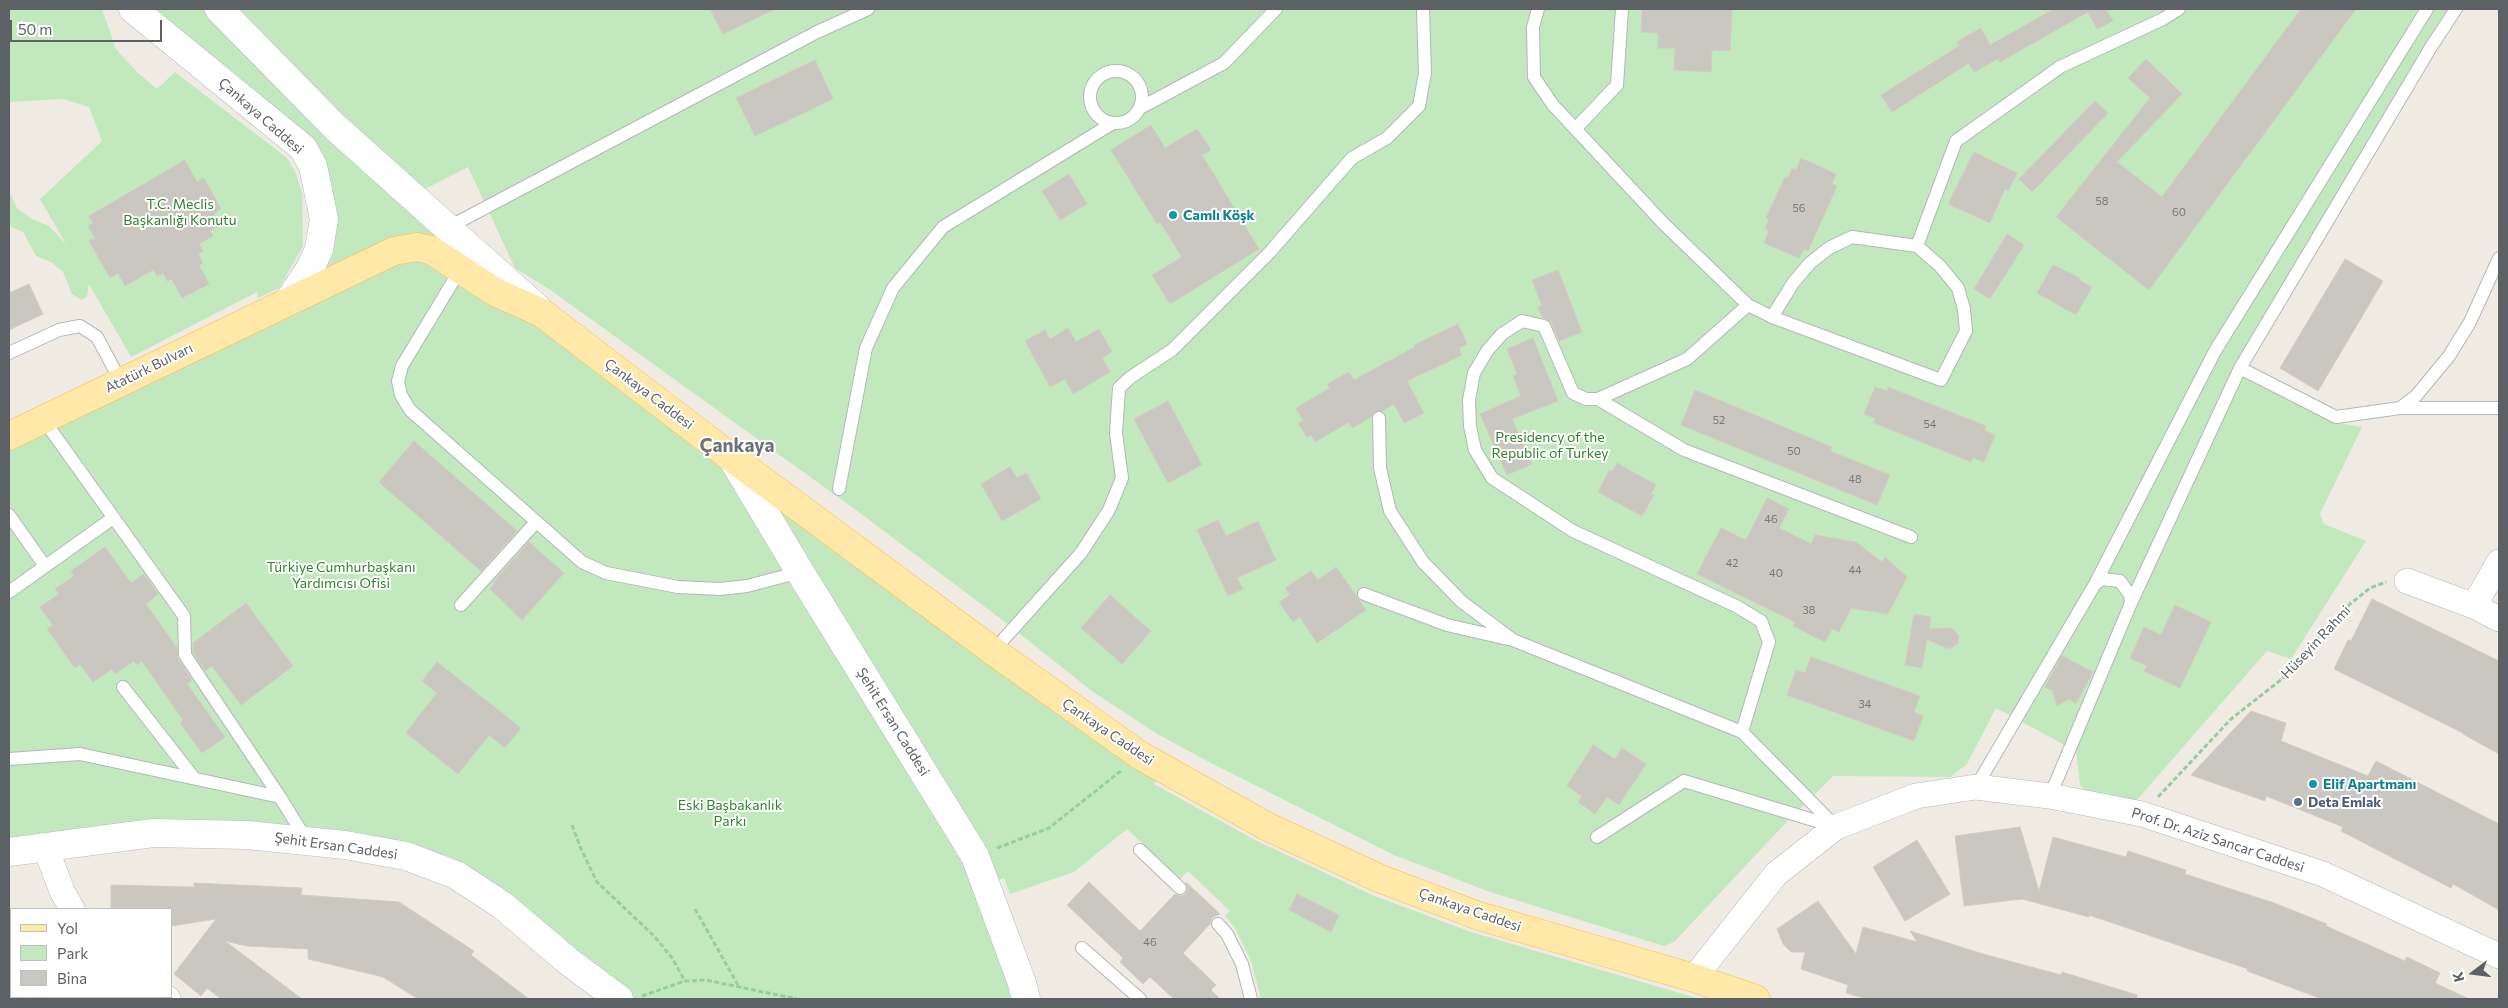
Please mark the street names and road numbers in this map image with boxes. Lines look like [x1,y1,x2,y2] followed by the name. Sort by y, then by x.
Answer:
[215,74,307,158] street label: Çankaya Caddesi
[102,340,196,396] street label: Atatürk Bulvarı
[601,355,697,433] street label: Çankaya Caddesi
[2278,602,2354,682] street label: Hüseyin Rahmi
[853,665,933,779] street label: Şehit Ersan Caddesi
[1059,695,1157,769] street label: Çankaya Caddesi
[2129,804,2307,876] street label: Prof. Dr. Aziz Sancar Caddesi
[273,829,399,863] street label: Şehit Ersan Caddesi
[1417,885,1523,935] street label: Çankaya Caddesi

